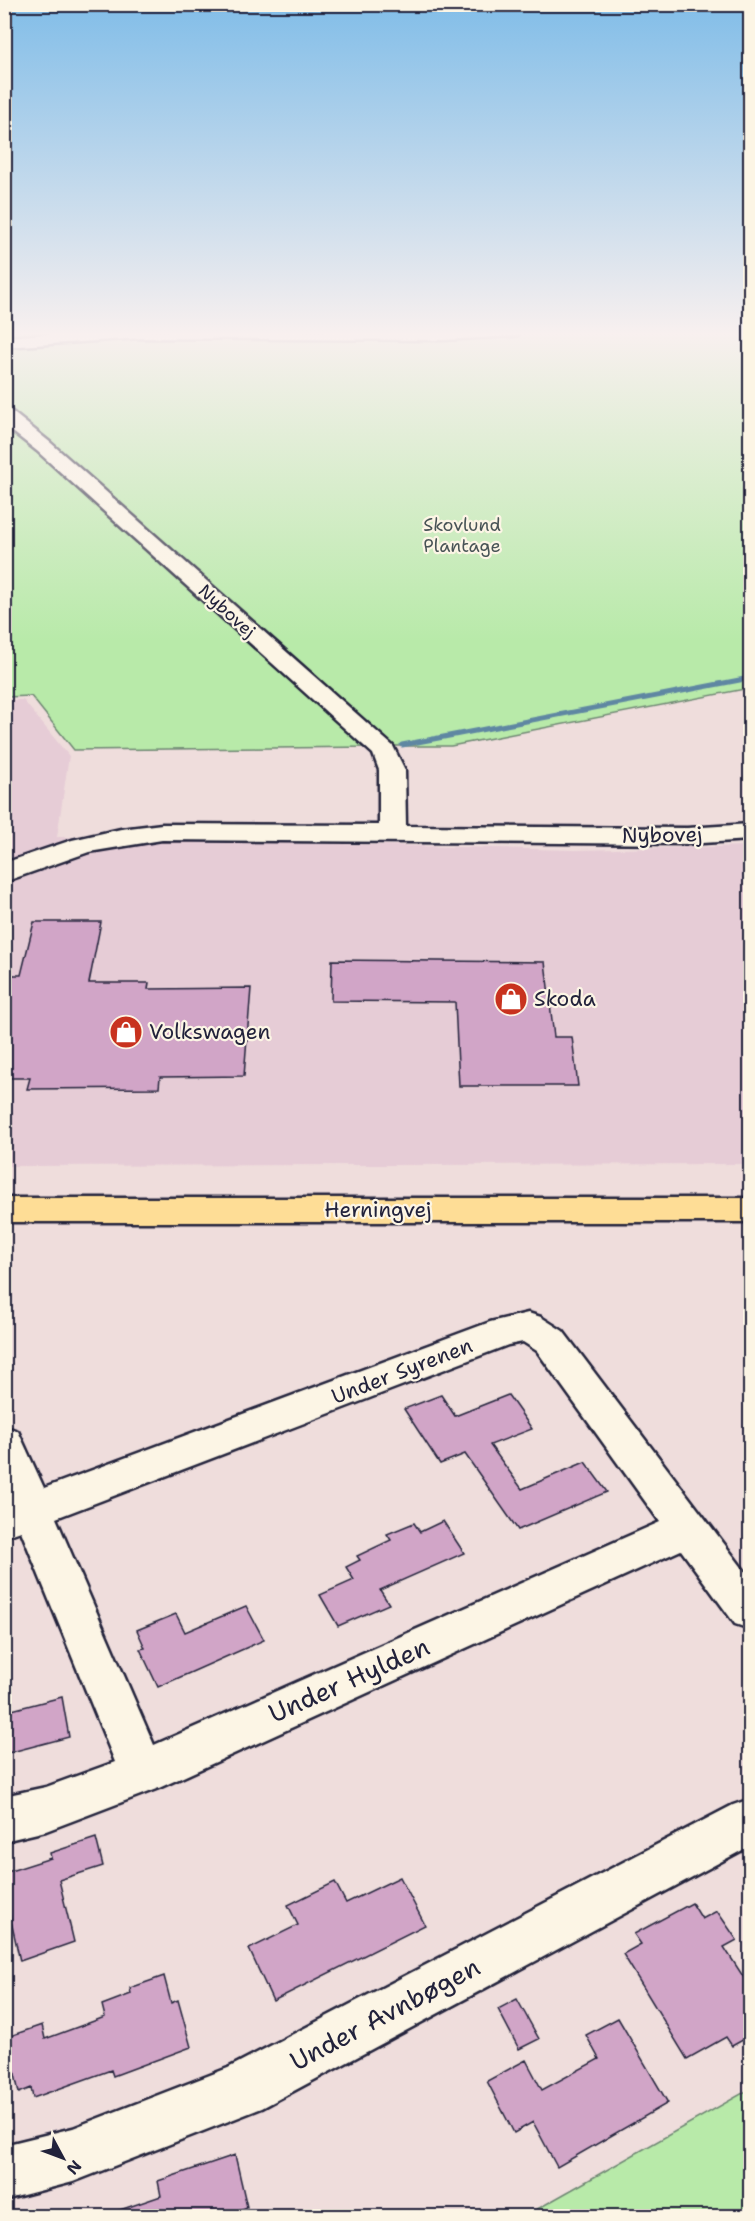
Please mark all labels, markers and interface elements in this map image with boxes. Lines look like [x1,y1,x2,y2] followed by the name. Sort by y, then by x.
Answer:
[423,513,501,558] park label: Skovlund Plantage
[193,579,261,643] street label: Nybovej
[621,820,703,850] street label: Nybovej
[493,981,529,1017] shop icon: Skoda
[534,985,596,1013] place label: Skoda
[108,1014,144,1050] shop icon: Volkswagen
[149,1018,271,1046] place label: Volkswagen
[324,1196,432,1224] street label: Herningvej
[327,1331,477,1411] street label: Under Syrenen
[263,1628,435,1731] street label: Under Hylden
[284,1949,486,2078] street label: Under Avnbøgen
[33,2128,93,2188] north arrow
[62,2156,86,2179] text: N

